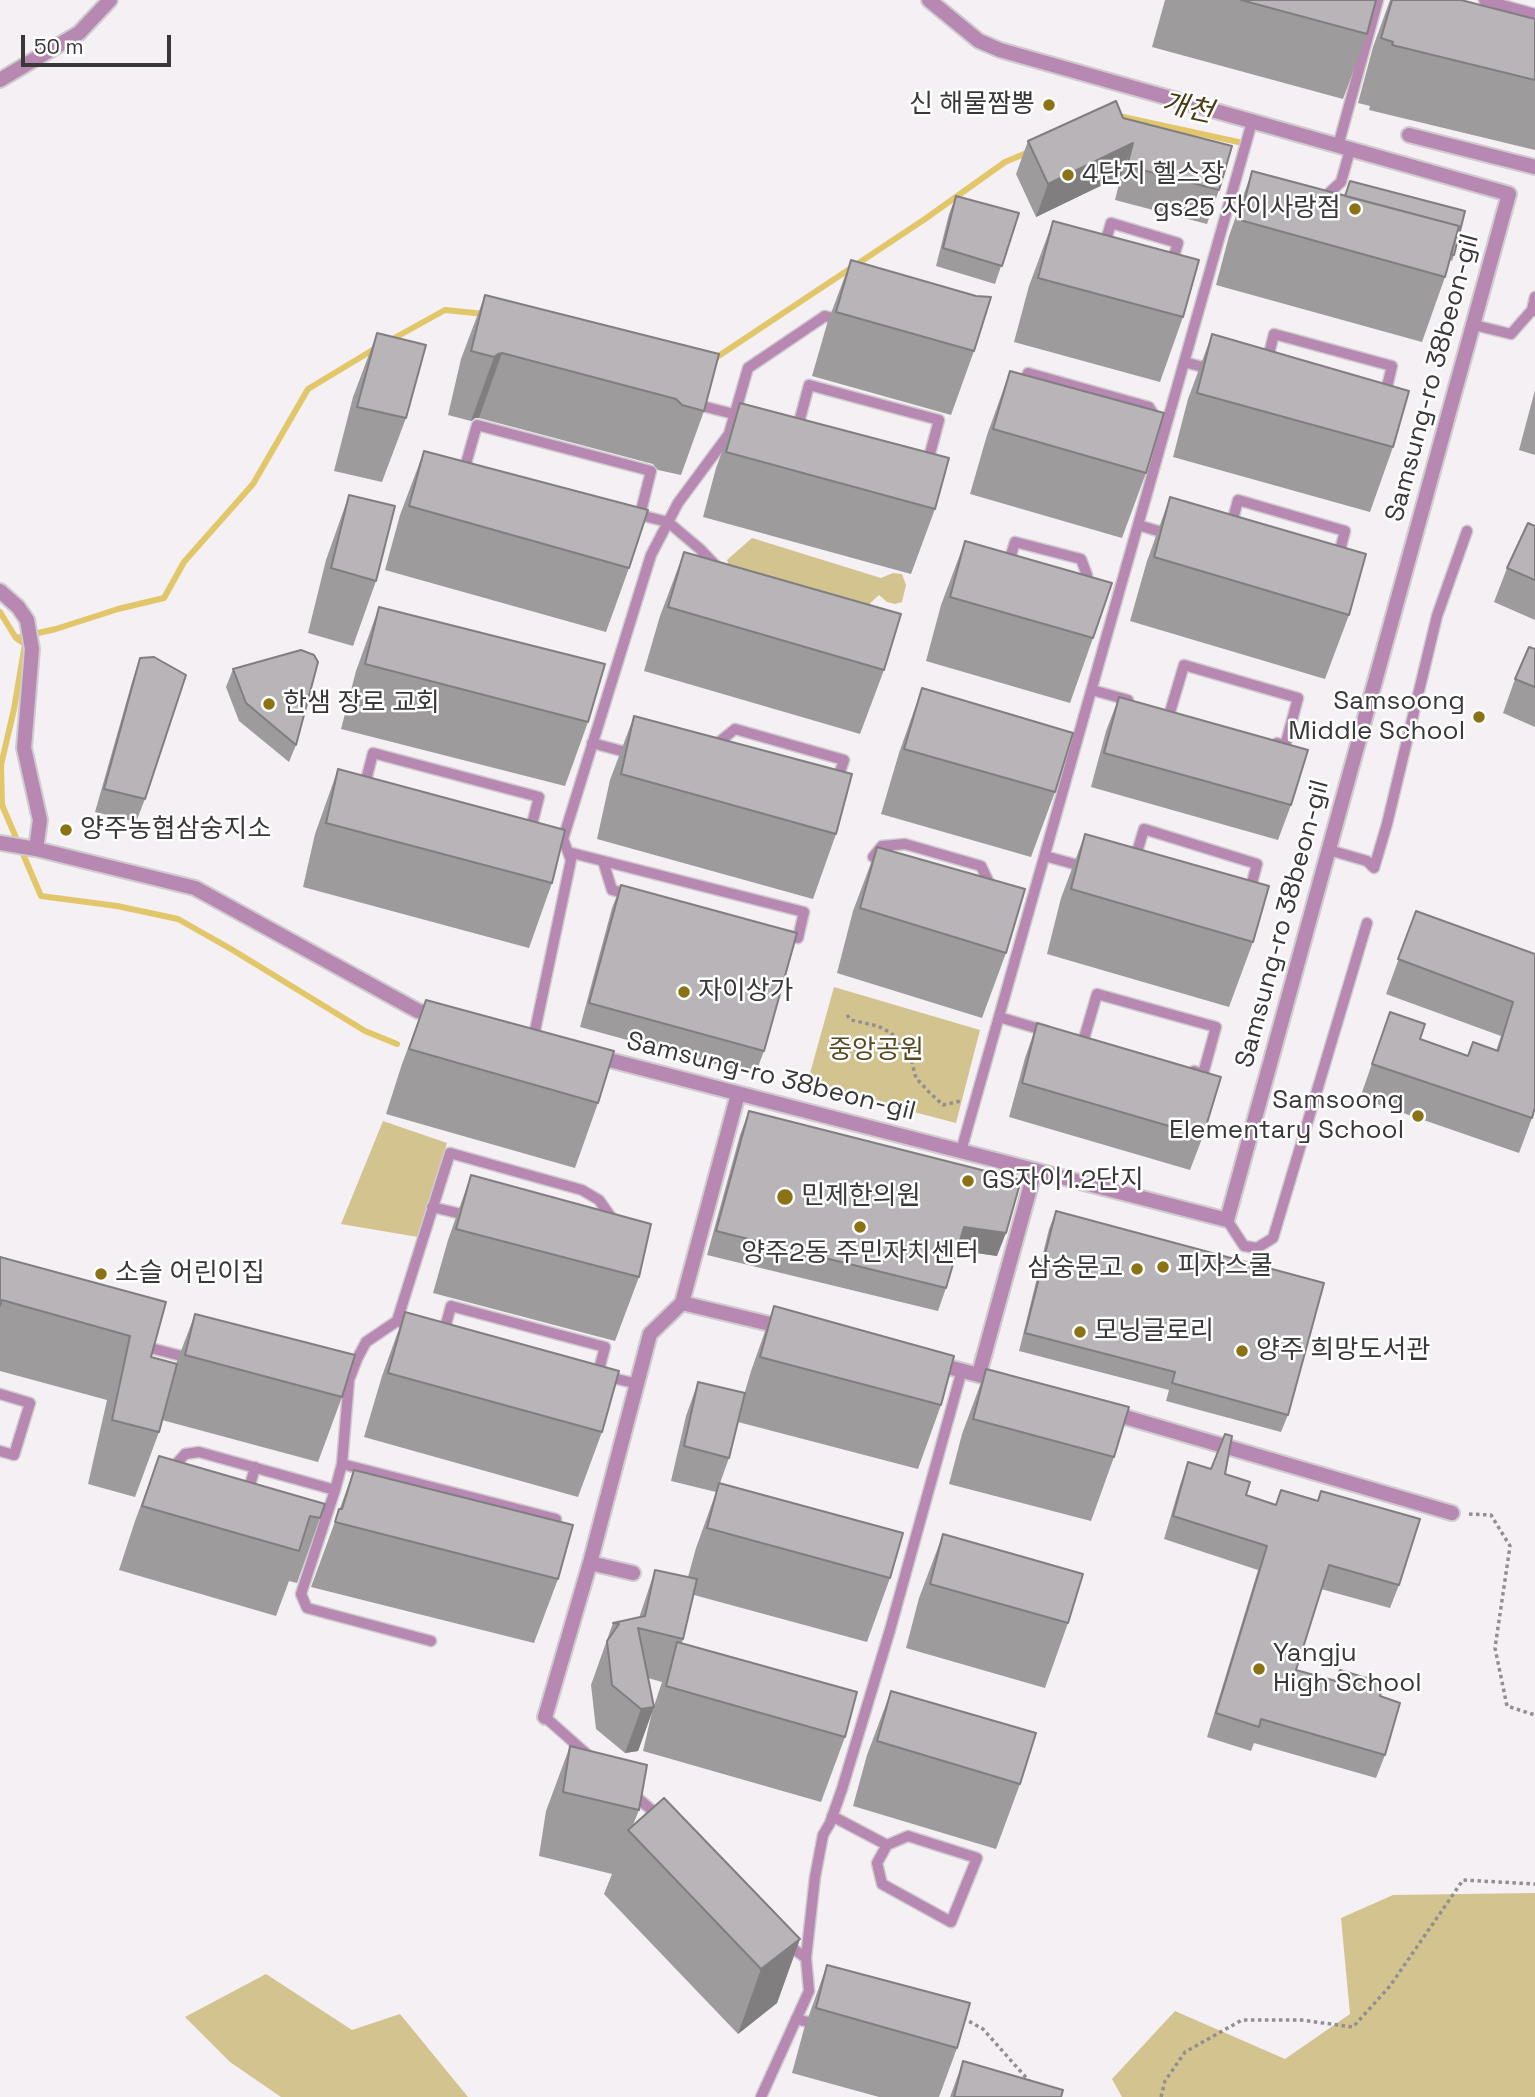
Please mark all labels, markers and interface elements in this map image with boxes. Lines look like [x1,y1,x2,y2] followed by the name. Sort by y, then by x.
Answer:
[24,21,175,65] scale bar
[34,33,84,60] text: 50 m
[1158,87,1216,131] water label: 개천
[909,89,1035,121] place label: 신 해물짬뽕
[1041,97,1057,113] marker: 신 해물짬뽕
[1082,159,1225,191] place label: 4단지 헬스장
[1060,167,1076,183] marker: 4단지 헬스장
[1153,193,1341,225] place label: gs25 자이사랑점
[1347,201,1363,217] marker: gs25 자이사랑점
[1380,231,1486,525] street label: Samsung-ro 38beon-gil
[1288,686,1465,748] place label: Samsoong Middle School
[283,688,440,720] place label: 한샘 장로 교회
[261,696,277,712] marker: 한샘 장로 교회
[1471,709,1487,725] marker: Samsoong Middle School
[1230,777,1336,1071] street label: Samsung-ro 38beon-gil
[80,814,271,846] place label: 양주농협삼숭지소
[58,822,74,838] marker: 양주농협삼숭지소
[698,976,794,1008] place label: 자이상가
[676,984,692,1000] marker: 자이상가
[623,1026,919,1128] street label: Samsung-ro 38beon-gil
[828,1035,924,1067] park label: 중앙공원
[1169,1085,1404,1146] place label: Samsoong Elementary School
[1410,1108,1426,1124] marker: Samsoong Elementary School
[982,1165,1144,1197] place label: GS자이1.2단지
[960,1173,976,1189] marker: GS자이1.2단지
[801,1181,921,1213] place label: 민제한의원
[775,1187,795,1207] marker: 민제한의원
[852,1219,868,1235] marker: 양주2동 주민자치센터
[741,1238,979,1270] place label: 양주2동 주민자치센터
[1177,1251,1273,1283] place label: 피자스쿨
[1027,1253,1123,1285] place label: 삼숭문고
[115,1258,265,1290] place label: 소슬 어린이집
[1155,1259,1171,1275] marker: 피자스쿨
[1129,1261,1145,1277] marker: 삼숭문고
[93,1266,109,1282] marker: 소슬 어린이집
[1094,1316,1214,1348] place label: 모닝글로리
[1072,1324,1088,1340] marker: 모닝글로리
[1256,1335,1430,1367] place label: 양주 희망도서관
[1234,1343,1250,1359] marker: 양주 희망도서관
[1273,1638,1422,1700] place label: Yangju High School
[1251,1661,1267,1677] marker: Yangju High School

